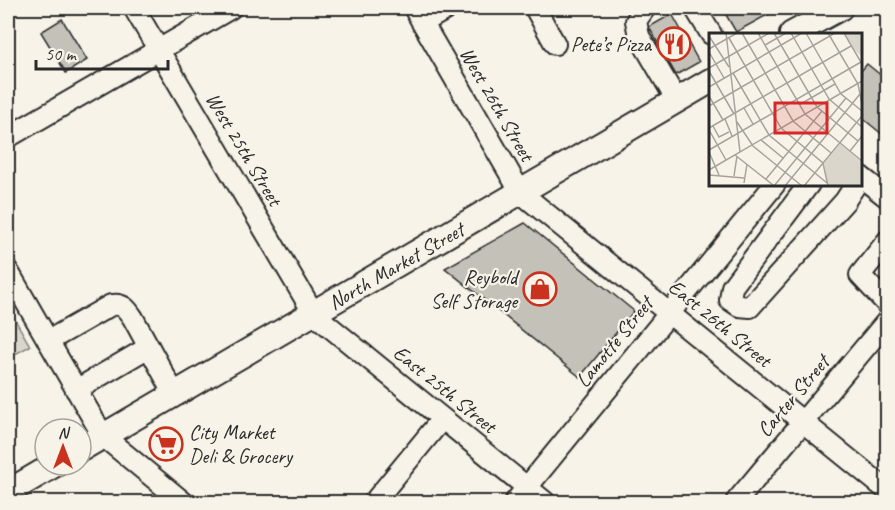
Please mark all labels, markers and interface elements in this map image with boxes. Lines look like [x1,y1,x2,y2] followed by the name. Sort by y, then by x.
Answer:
[656,26,692,62] restaurant icon: Pete’s Pizza
[571,31,653,57] place label: Pete’s Pizza
[36,33,168,71] scale bar
[709,33,862,186] inset map
[454,42,541,167] street label: West 26th Street
[45,43,78,65] text: 50 m
[200,88,289,212] street label: West 25th Street
[323,215,471,315] street label: North Market Street
[430,264,521,314] place label: Reybold Self Storage
[522,271,558,307] shop icon: Reybold Self Storage
[663,273,778,374] street label: East 26th Street
[570,289,660,392] street label: Lamotte Street
[388,339,503,440] street label: East 25th Street
[751,347,837,442] street label: Carter Street
[33,417,93,477] north arrow
[189,419,294,469] place label: City Market Deli & Grocery
[58,423,71,443] text: N
[148,426,184,462] supermarket icon: City Market Deli & Grocery

